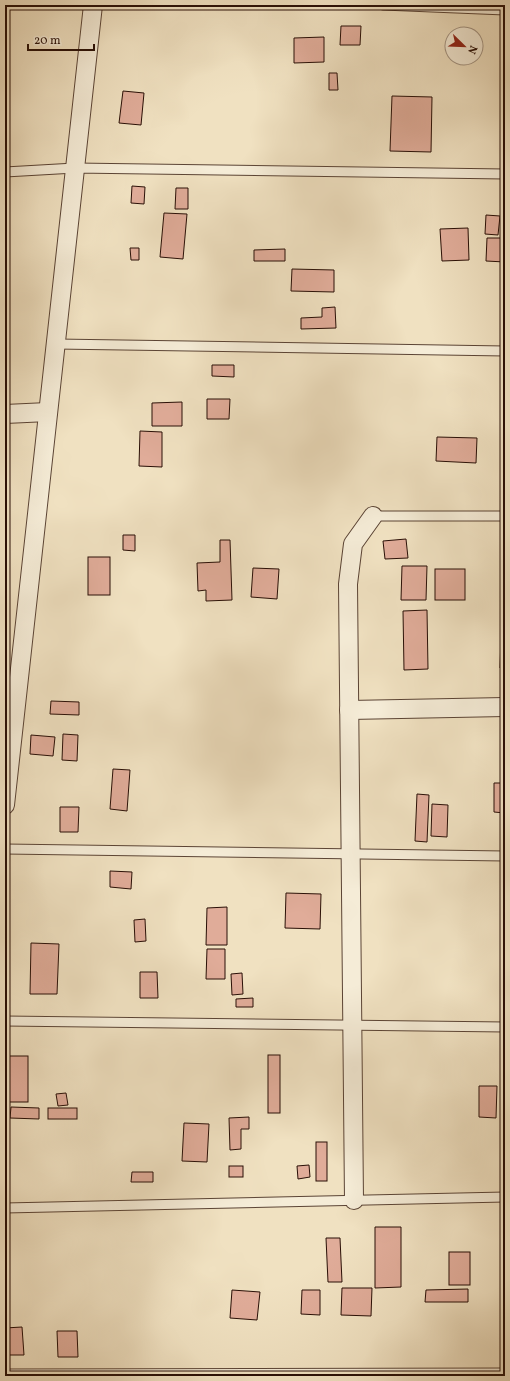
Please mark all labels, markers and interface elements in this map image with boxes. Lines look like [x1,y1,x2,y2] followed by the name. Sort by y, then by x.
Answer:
[28,26,94,52] scale bar
[444,26,484,66] north arrow
[34,33,61,49] text: 20 m
[463,43,480,56] text: N

